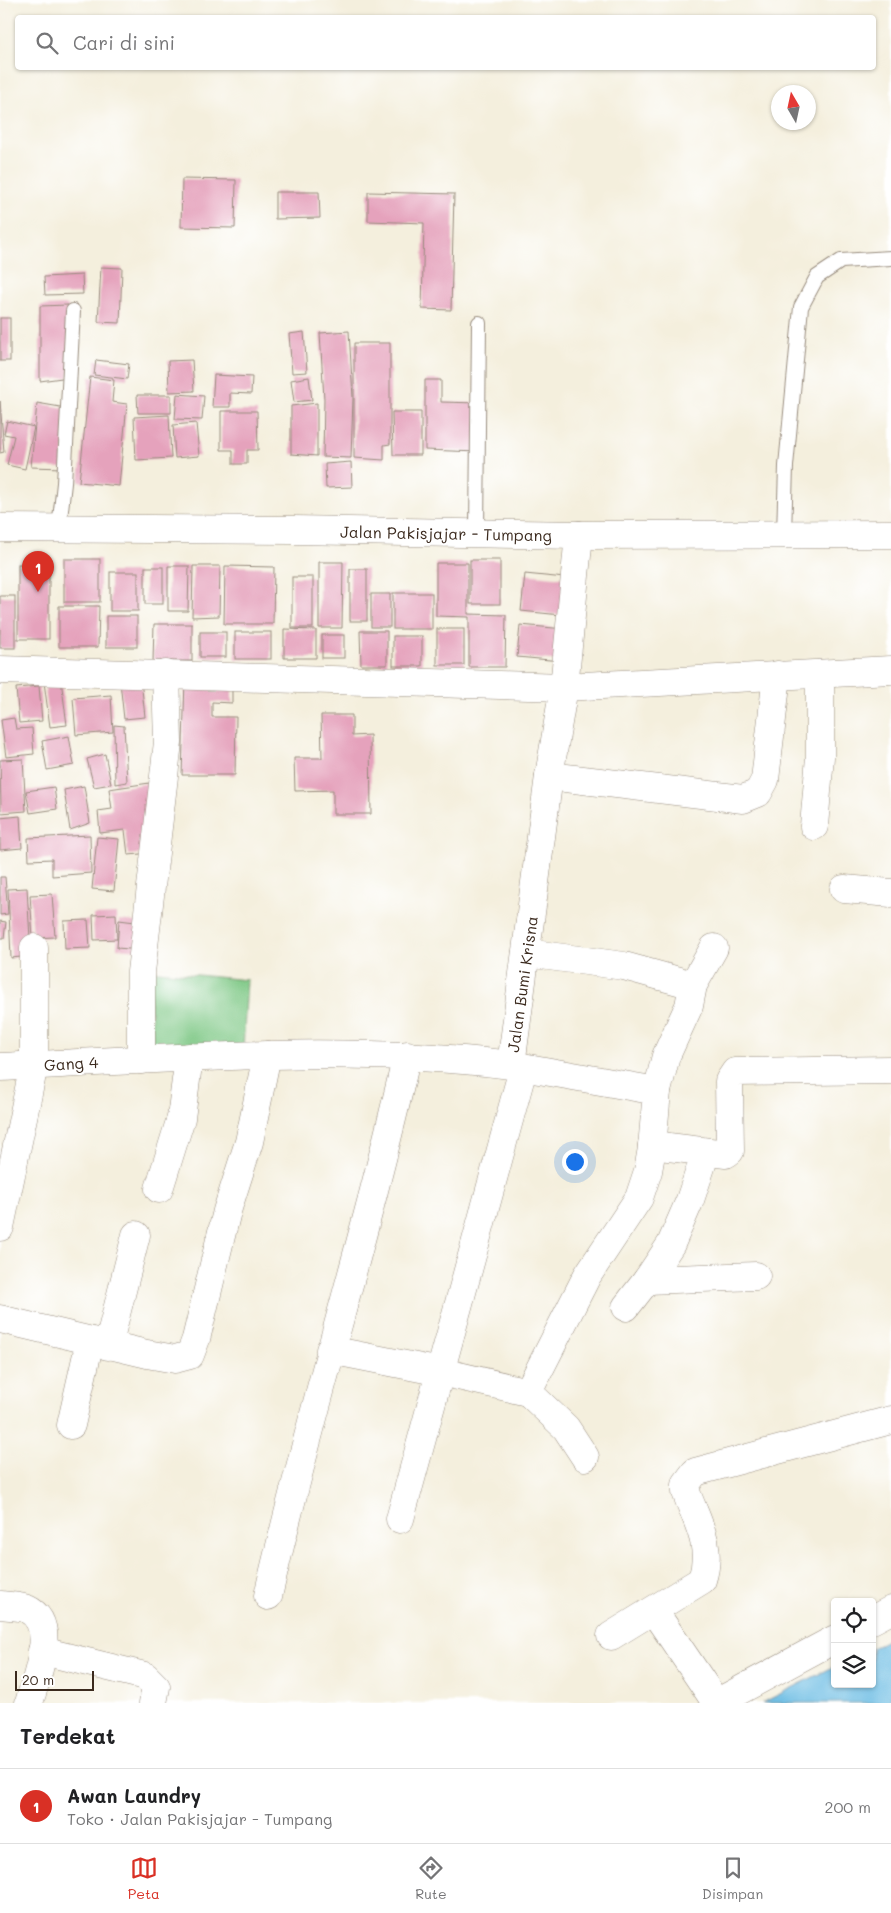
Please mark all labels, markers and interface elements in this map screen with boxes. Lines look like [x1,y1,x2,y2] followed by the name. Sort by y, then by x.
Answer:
[15,15,876,70] search box
[33,29,61,57] icon: search
[73,30,175,55] text: Cari di sini
[771,85,816,130] north arrow
[340,521,552,545] street label: Jalan Pakisjajar - Tumpang
[22,551,54,592] pin: 1
[502,914,542,1054] street label: Jalan Bumi Krisna
[43,1051,99,1075] street label: Gang 4
[562,1149,588,1175] your location
[831,1598,876,1688] map controls
[831,1598,876,1643] button: locate
[831,1643,876,1688] button: layers
[15,1668,94,1691] scale bar
[22,1670,54,1689] text: 20 m
[20,1722,115,1749] text: Terdekat
[67,1783,201,1808] text: Awan Laundry
[32,1796,40,1817] text: 1
[824,1796,871,1817] text: 200 m
[67,1808,332,1829] text: Toko · Jalan Pakisjajar - Tumpang
[128,1854,160,1903] tab: Peta
[415,1854,447,1903] tab: Rute
[702,1854,763,1903] tab: Disimpan

